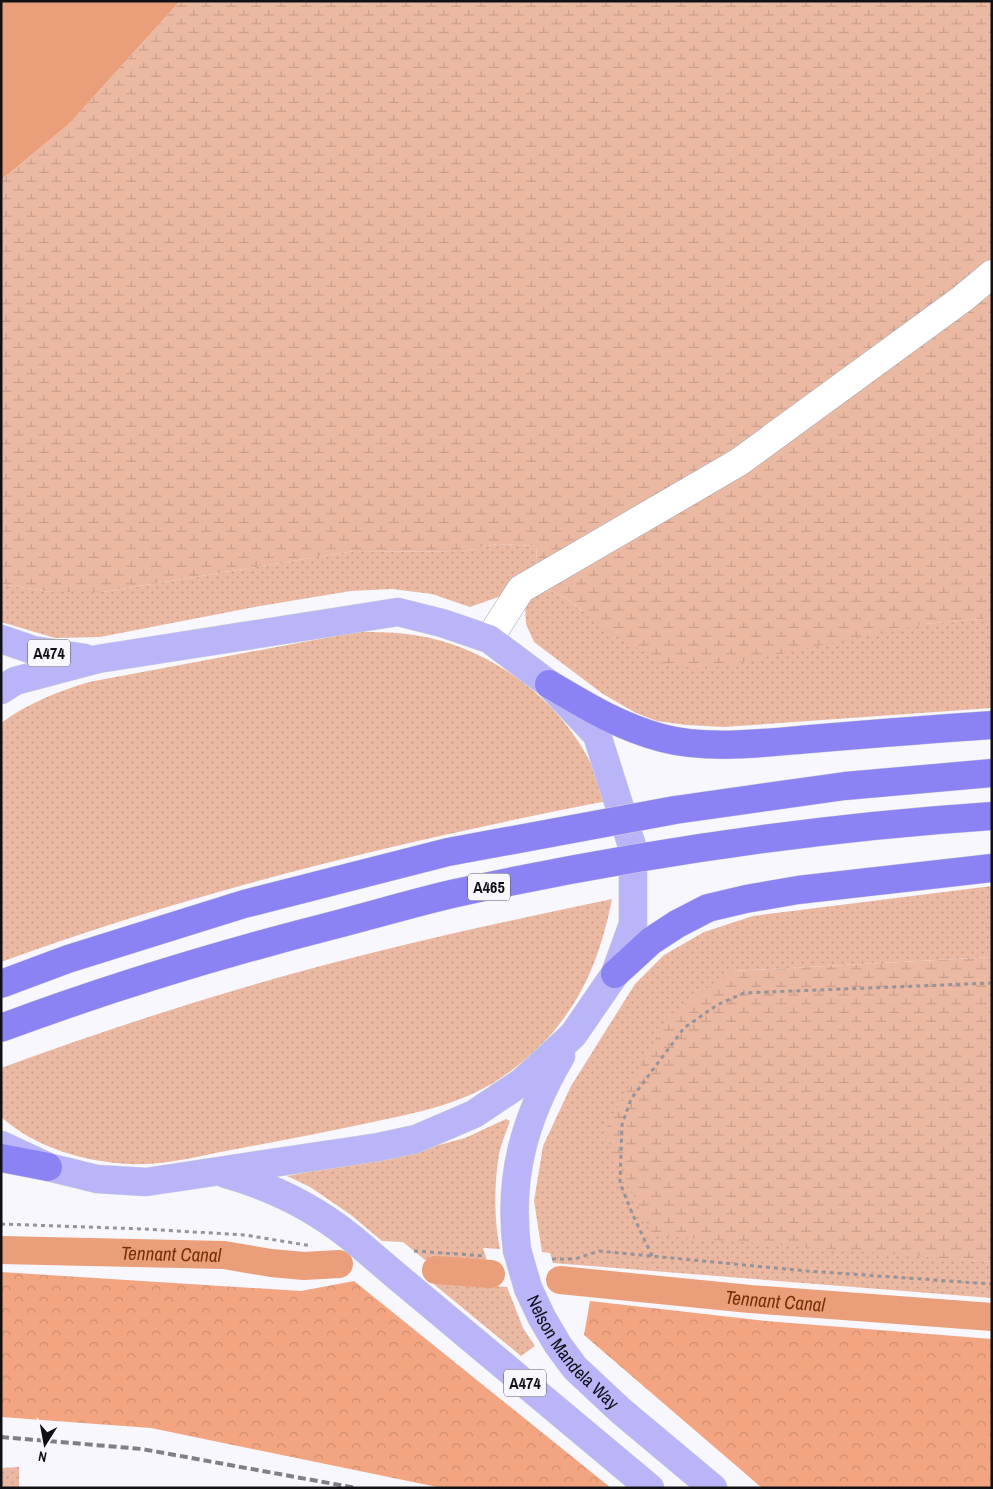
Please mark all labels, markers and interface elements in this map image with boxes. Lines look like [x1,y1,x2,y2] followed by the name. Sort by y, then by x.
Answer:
[28,640,70,666] road number: A474
[468,874,510,900] road number: A465
[121,1240,222,1268] water label: Tennant Canal
[724,1284,826,1318] water label: Tennant Canal
[521,1291,625,1415] street label: Nelson Mandela Way
[504,1370,546,1396] road number: A474
[20,1419,70,1469] north arrow
[37,1447,48,1466] text: N

